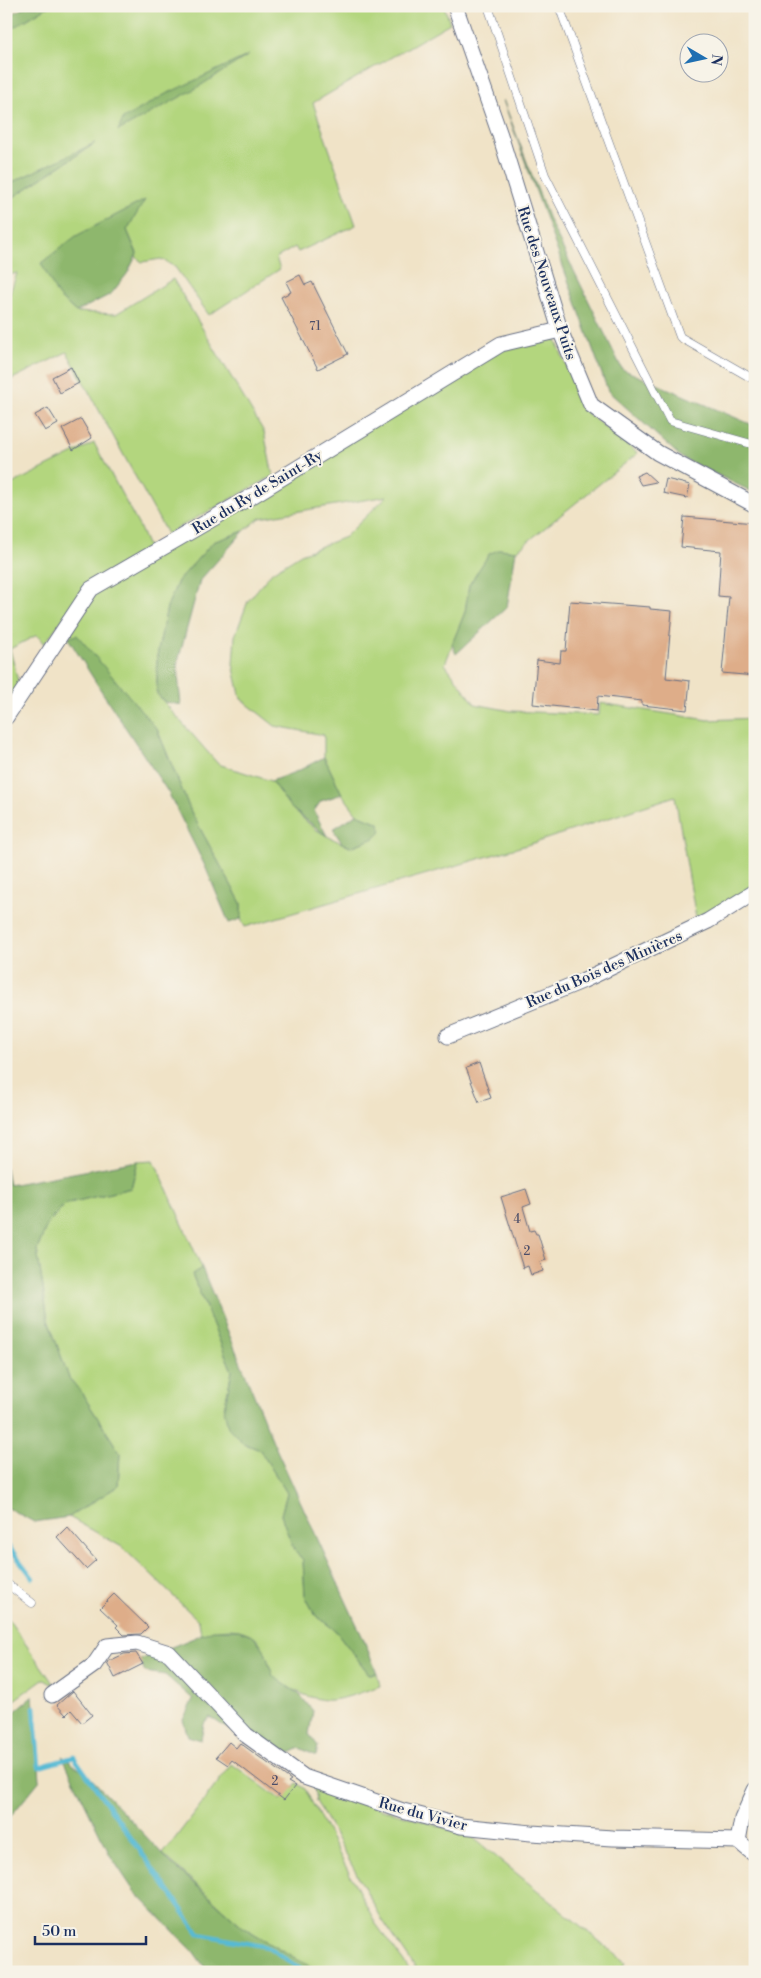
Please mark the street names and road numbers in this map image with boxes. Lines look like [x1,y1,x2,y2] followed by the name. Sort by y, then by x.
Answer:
[513,204,580,362] street label: Rue des Nouveaux Puits
[189,446,326,539] street label: Rue du Ry de Saint-Ry
[523,926,685,1013] street label: Rue du Bois des Minières
[376,1794,470,1836] street label: Rue du Vivier

